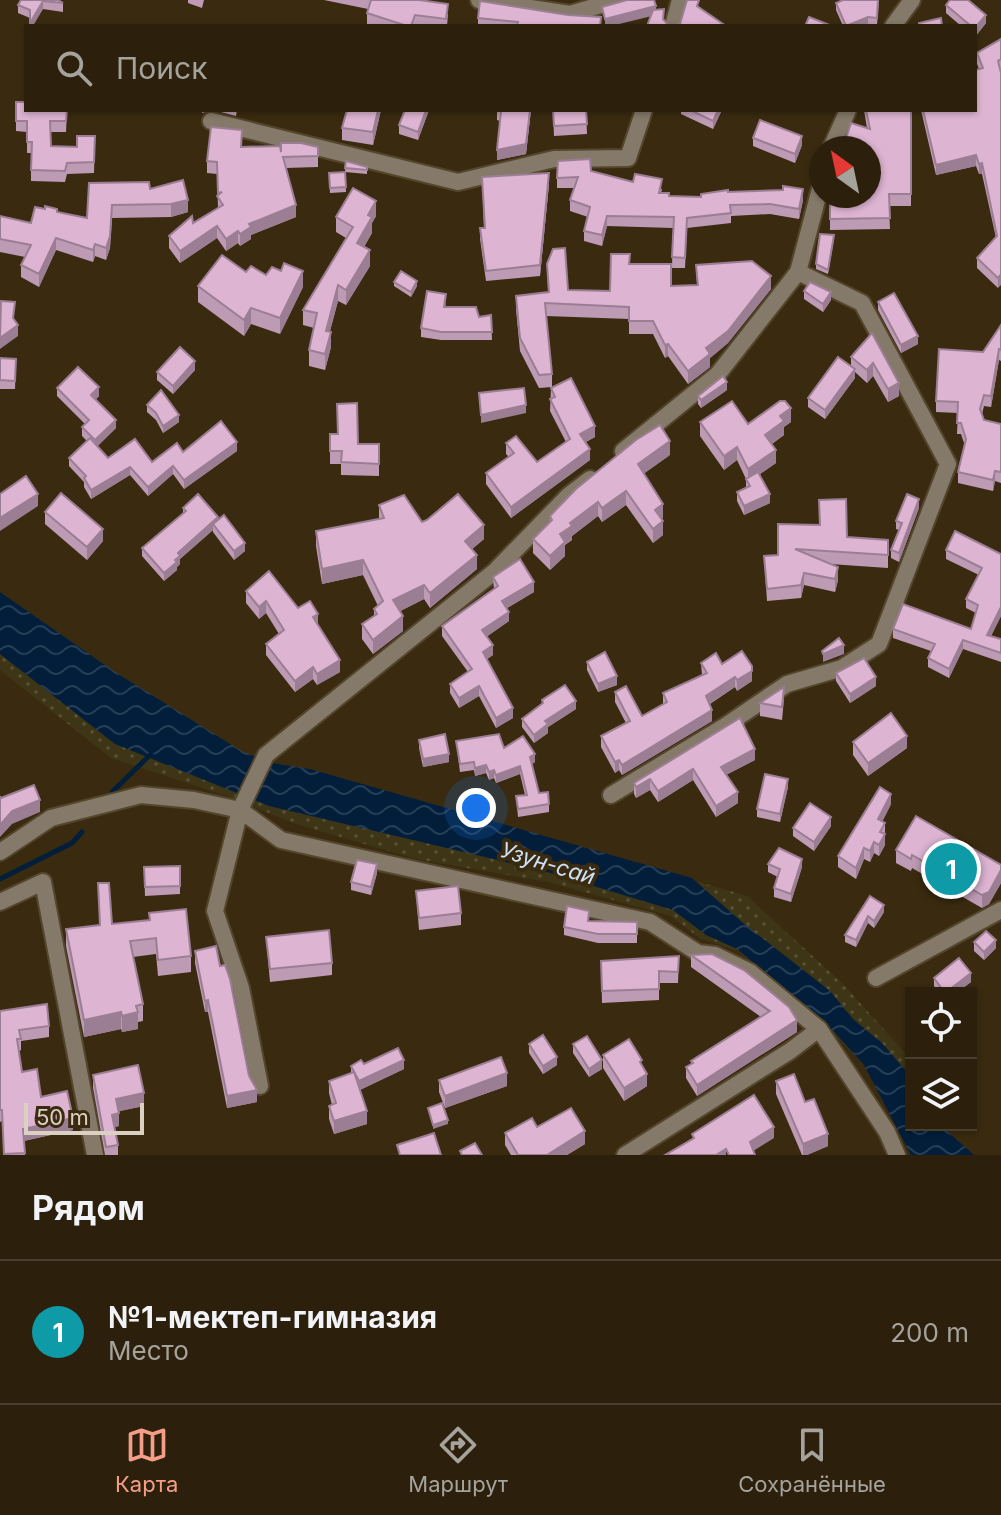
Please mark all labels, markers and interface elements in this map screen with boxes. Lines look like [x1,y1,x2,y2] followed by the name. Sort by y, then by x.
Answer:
[24,24,977,112] search box
[52,46,96,90] icon: search
[116,50,207,86] text: Поиск
[809,136,881,208] north arrow
[456,788,496,828] your location
[498,836,598,890] water label: Узун-сай
[925,839,977,899] pin: 1
[905,987,977,1131] map controls
[905,987,977,1059] button: locate
[905,1059,977,1131] button: layers
[24,1099,144,1135] scale bar
[36,1104,89,1130] text: 50 m
[32,1187,145,1228] text: Рядом
[108,1299,437,1335] text: №1-мектеп-гимназия
[52,1317,64,1348] text: 1
[890,1317,969,1348] text: 200 m
[108,1335,189,1366] text: Место
[115,1423,178,1497] tab: Карта
[408,1423,508,1497] tab: Маршрут
[738,1423,886,1497] tab: Сохранённые

